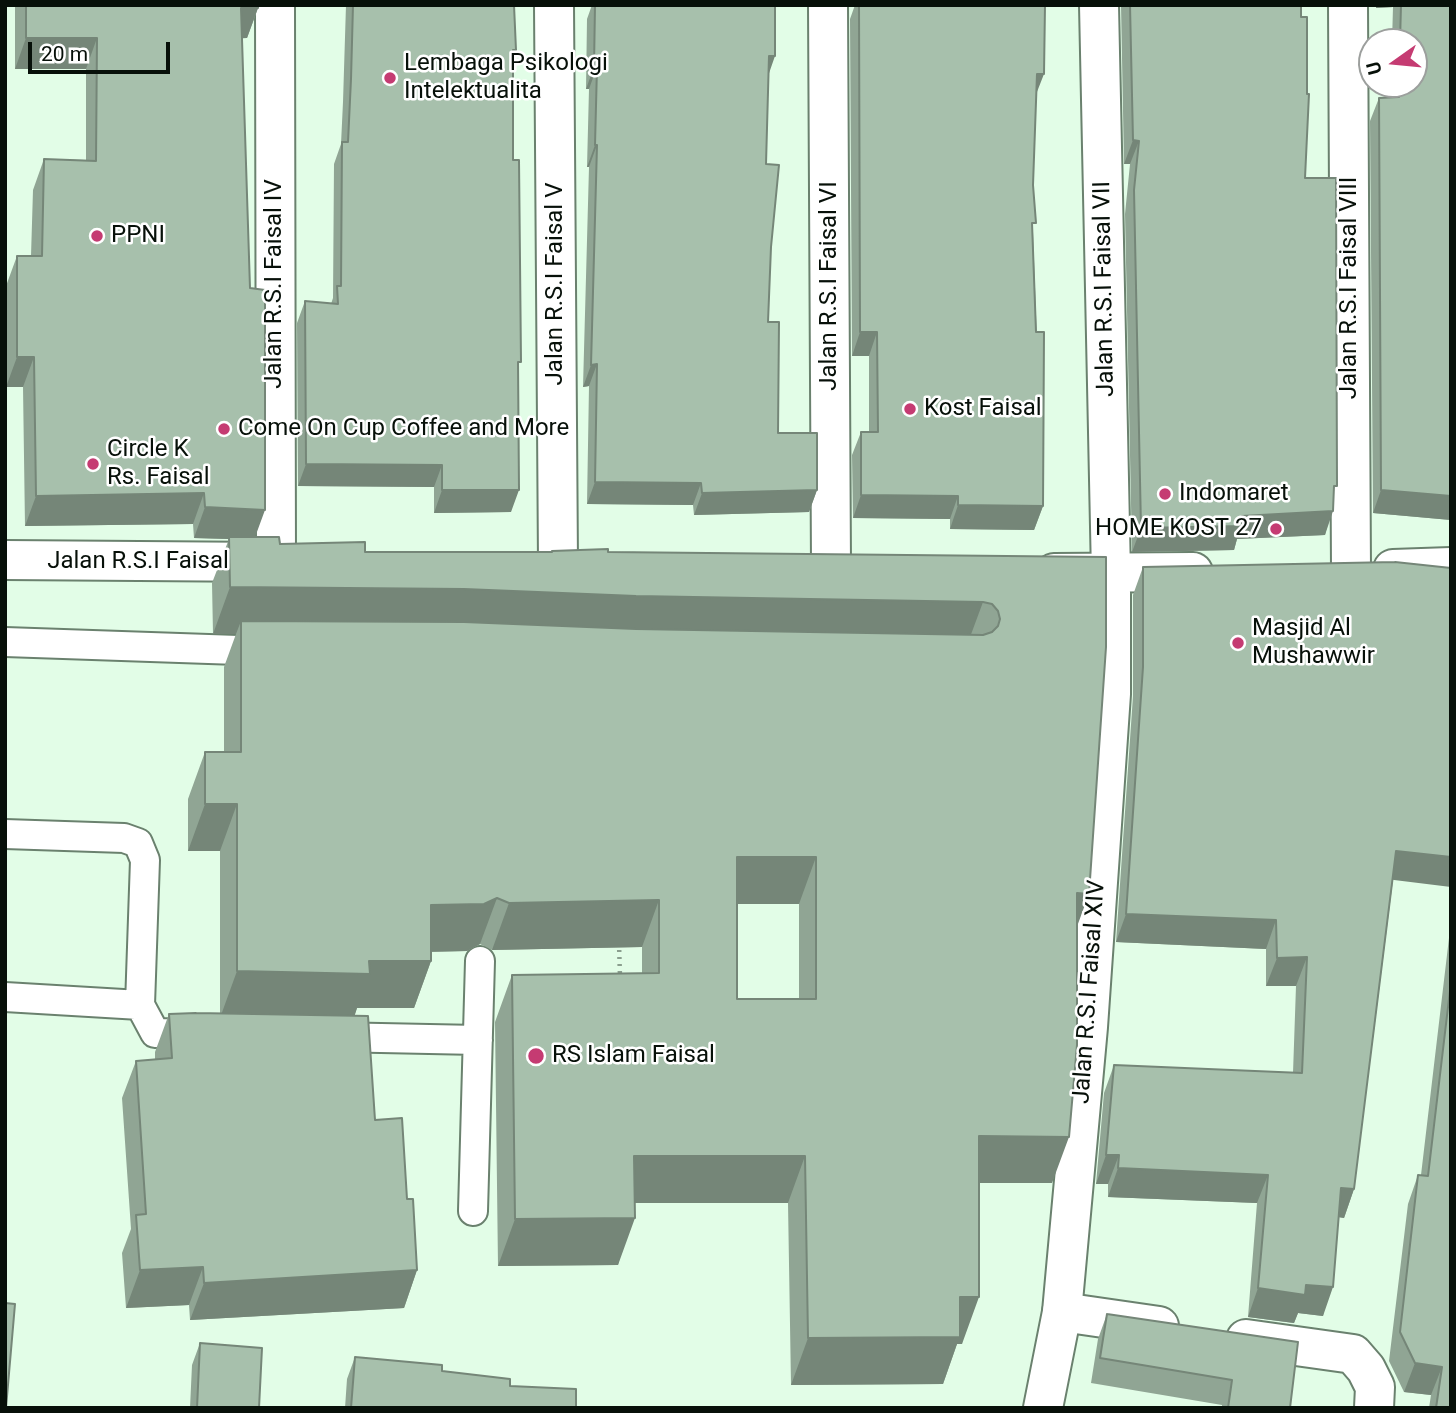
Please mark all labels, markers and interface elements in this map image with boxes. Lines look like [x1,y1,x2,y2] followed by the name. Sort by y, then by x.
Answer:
[32,28,173,72] scale bar
[1358,28,1428,98] north arrow
[41,42,88,66] text: 20 m
[404,50,608,106] place label: Lembaga Psikologi Intelektualita
[1361,59,1387,77] text: U
[382,70,398,86] marker: Lembaga Psikologi Intelektualita
[1336,177,1364,399] street label: Jalan R.S.I Faisal VIII
[261,179,289,389] street label: Jalan R.S.I Faisal IV
[816,181,844,391] street label: Jalan R.S.I Faisal VI
[1089,181,1121,397] street label: Jalan R.S.I Faisal VII
[542,183,570,385] street label: Jalan R.S.I Faisal V
[111,222,165,250] place label: PPNI
[89,228,105,244] marker: PPNI
[924,395,1042,423] place label: Kost Faisal
[902,401,918,417] marker: Kost Faisal
[238,415,569,443] place label: Come On Cup Coffee and More
[216,421,232,437] marker: Come On Cup Coffee and More
[107,436,209,492] place label: Circle K Rs. Faisal
[85,456,101,472] marker: Circle K Rs. Faisal
[1179,480,1289,508] place label: Indomaret
[1157,486,1173,502] marker: Indomaret
[1095,515,1262,543] place label: HOME KOST 27
[1268,521,1284,537] marker: HOME KOST 27
[47,548,229,576] street label: Jalan R.S.I Faisal
[1252,615,1375,671] place label: Masjid Al Mushawwir
[1230,635,1246,651] marker: Masjid Al Mushawwir
[1068,879,1112,1105] street label: Jalan R.S.I Faisal XIV
[552,1042,715,1070] place label: RS Islam Faisal
[526,1046,546,1066] marker: RS Islam Faisal

